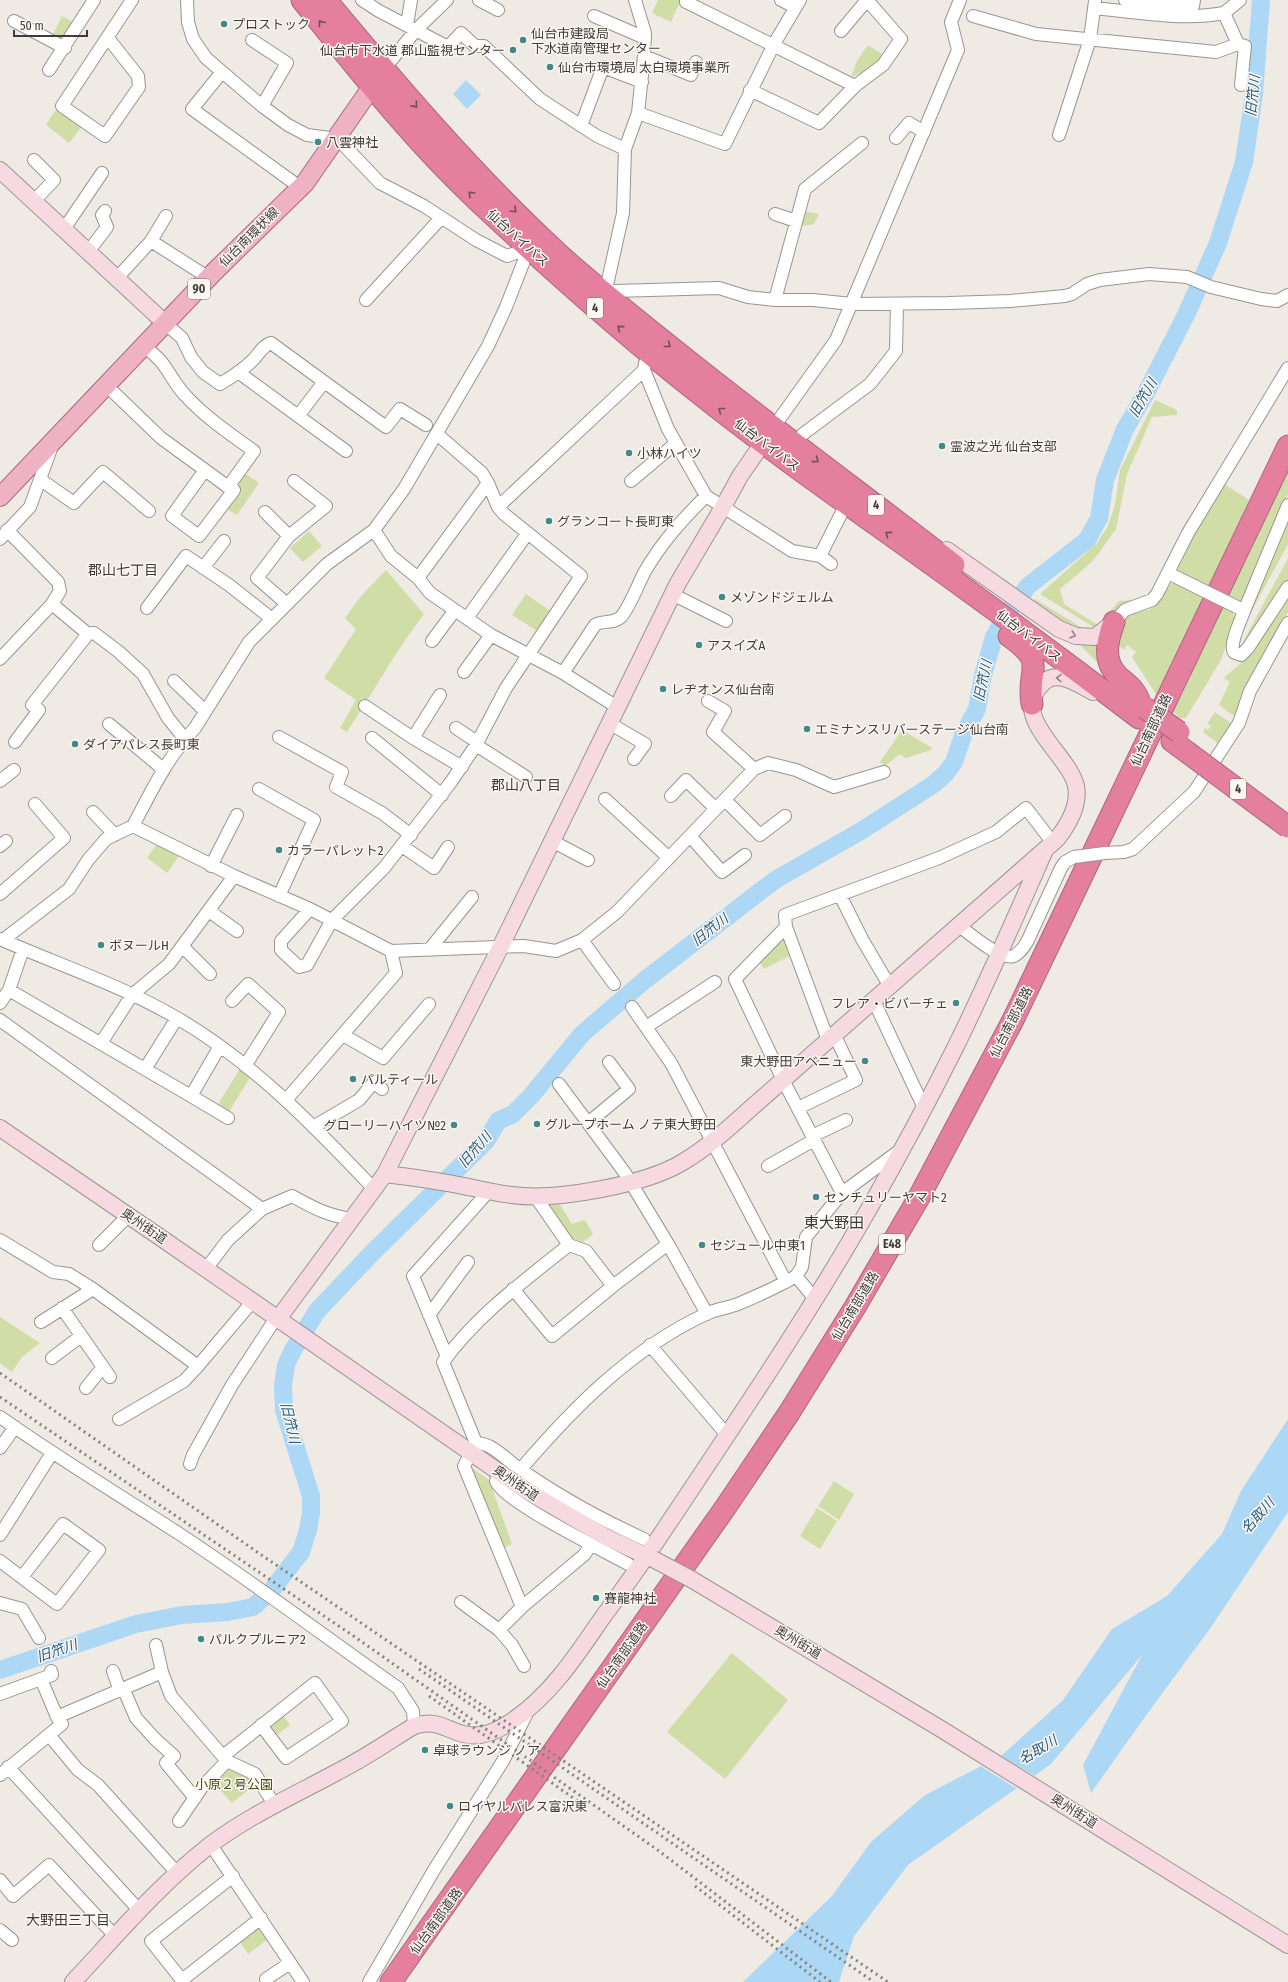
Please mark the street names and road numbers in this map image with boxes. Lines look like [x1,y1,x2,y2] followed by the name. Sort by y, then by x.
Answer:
[216,204,282,270] street label: 仙台南環状線
[484,206,552,270] street label: 仙台バイパス
[188,279,210,299] road number: 90
[587,298,603,318] road number: 4
[731,416,803,474] street label: 仙台バイパス
[868,495,884,515] road number: 4
[993,607,1065,665] street label: 仙台バイパス
[1128,691,1174,769] street label: 仙台南部道路
[1230,779,1246,799] road number: 4
[987,984,1035,1060] street label: 仙台南部道路
[118,1205,170,1247] street label: 奥州街道
[879,1234,905,1254] road number: E48
[828,1269,882,1343] street label: 仙台南部道路
[490,1462,542,1504] street label: 奥州街道
[593,1619,651,1691] street label: 仙台南部道路
[772,1622,824,1662] street label: 奥州街道
[1048,1791,1100,1831] street label: 奥州街道
[407,1885,465,1957] street label: 仙台南部道路

